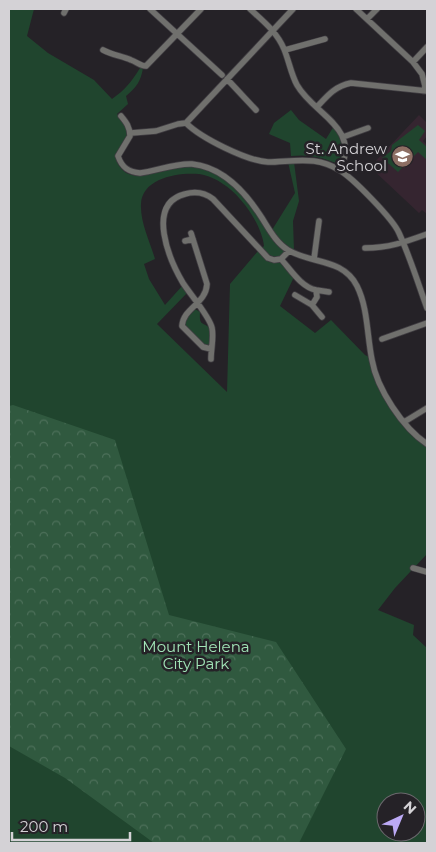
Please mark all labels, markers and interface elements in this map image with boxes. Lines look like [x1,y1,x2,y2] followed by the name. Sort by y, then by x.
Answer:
[305,139,388,175] place label: St. Andrew School
[391,145,415,169] school or university icon: St. Andrew School
[142,637,250,673] park label: Mount Helena City Park
[376,792,426,842] north arrow
[400,797,420,818] text: N
[12,810,130,842] scale bar
[20,817,68,836] text: 200 m

